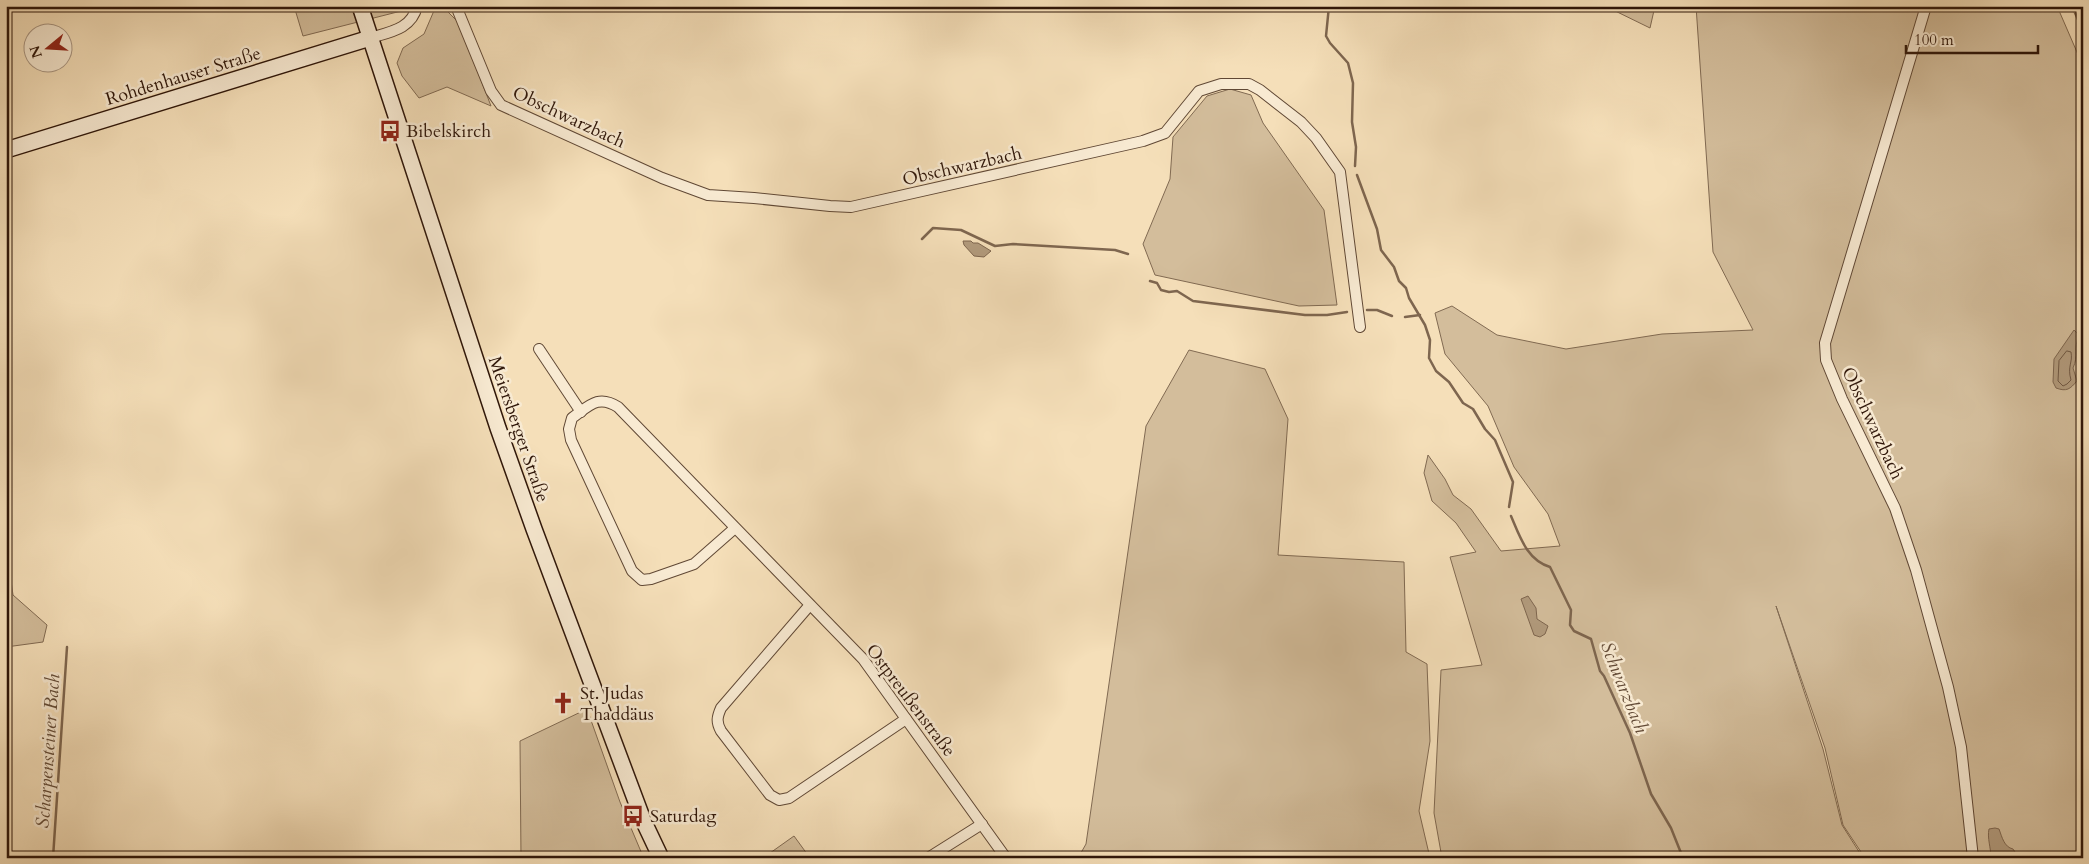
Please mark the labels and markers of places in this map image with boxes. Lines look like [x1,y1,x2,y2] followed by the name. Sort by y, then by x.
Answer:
[377,118,403,144] bus stop icon: Bibelskirch
[406,119,491,144] place label: Bibelskirch
[580,681,654,727] place label: St. Judas Thaddäus
[550,690,576,716] church icon: St. Judas Thaddäus
[620,803,646,829] bus stop icon: Saturdag
[650,804,717,829] place label: Saturdag

